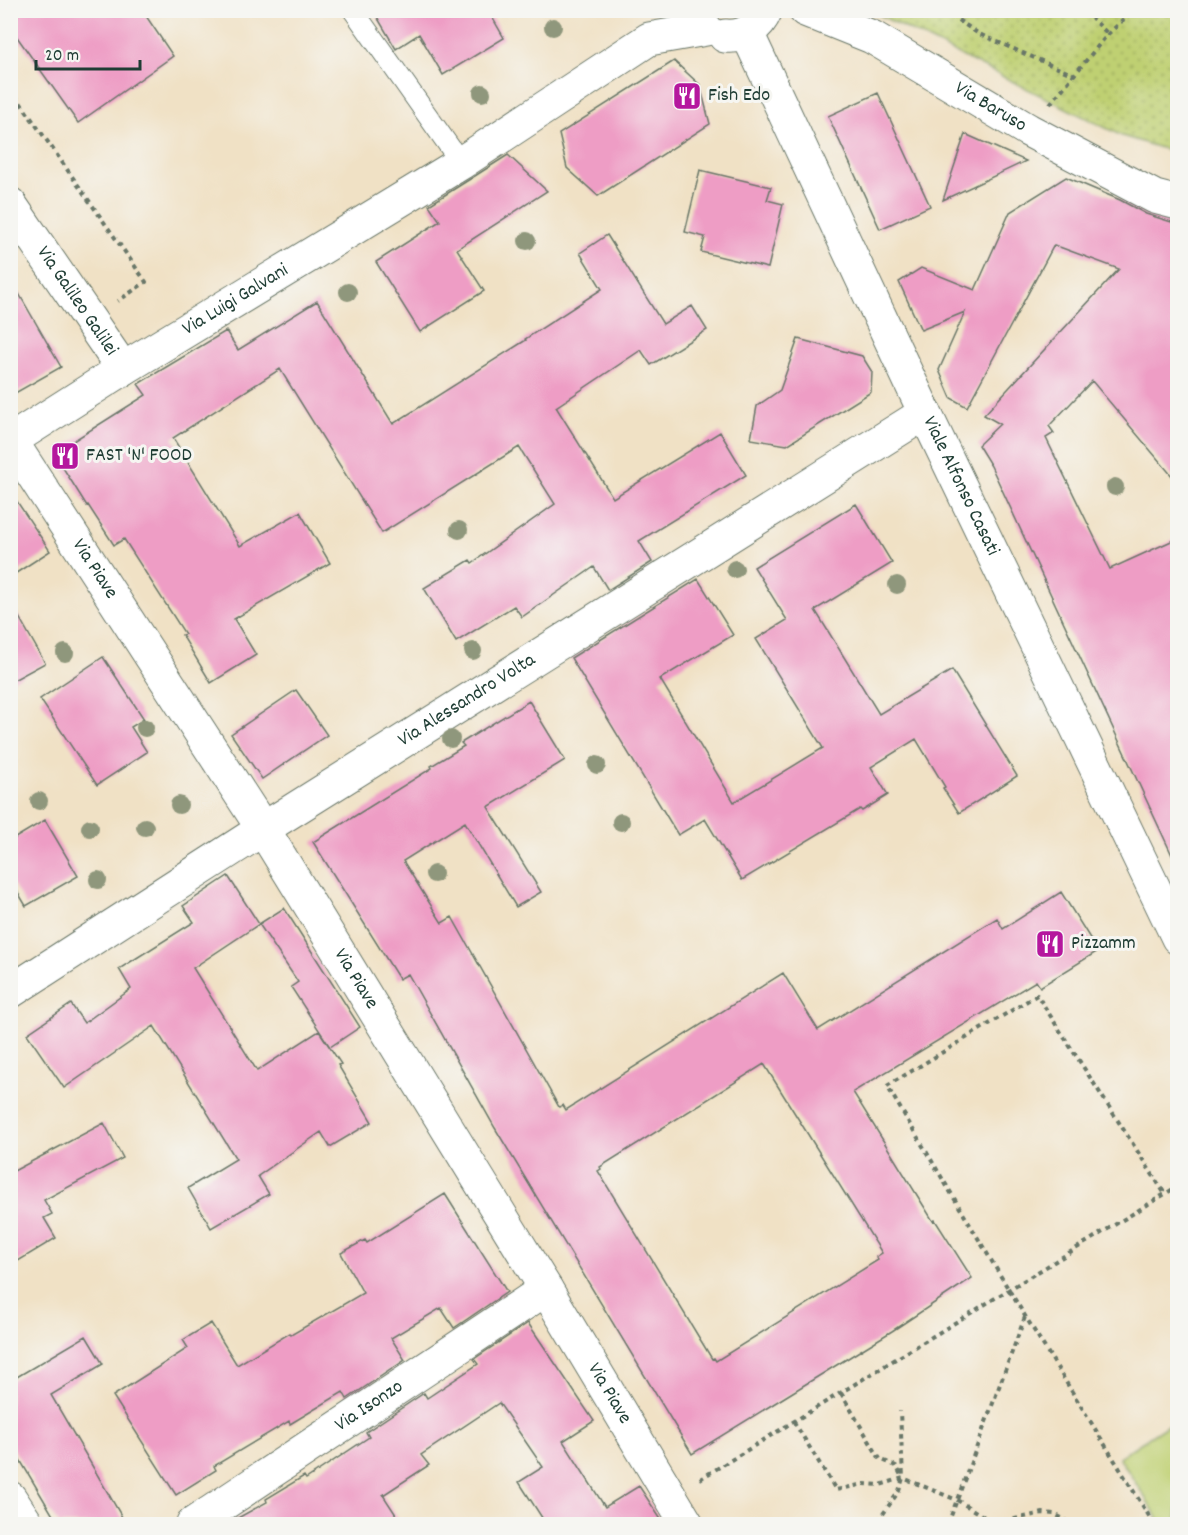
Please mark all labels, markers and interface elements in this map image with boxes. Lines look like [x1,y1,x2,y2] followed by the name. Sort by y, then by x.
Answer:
[36,33,140,71] scale bar
[45,44,79,69] text: 20 m
[949,75,1032,140] street label: Via Baruso
[671,80,703,112] restaurant icon: Fish Edo
[708,82,770,110] place label: Fish Edo
[29,241,124,362] street label: Via Galileo Galilei
[177,257,294,343] street label: Via Luigi Galvani
[915,412,1006,561] street label: Viale Alfonso Casati
[49,440,81,472] restaurant icon: FAST 'N' FOOD
[86,442,192,470] place label: FAST 'N' FOOD
[64,534,124,605] street label: Via Piave
[393,647,542,755] street label: Via Alessandro Volta
[1034,928,1066,960] restaurant icon: Pizzamm
[1071,930,1136,958] place label: Pizzamm
[326,944,385,1015] street label: Via Piave
[580,1358,638,1430] street label: Via Piave
[330,1374,409,1439] street label: Via Isonzo

